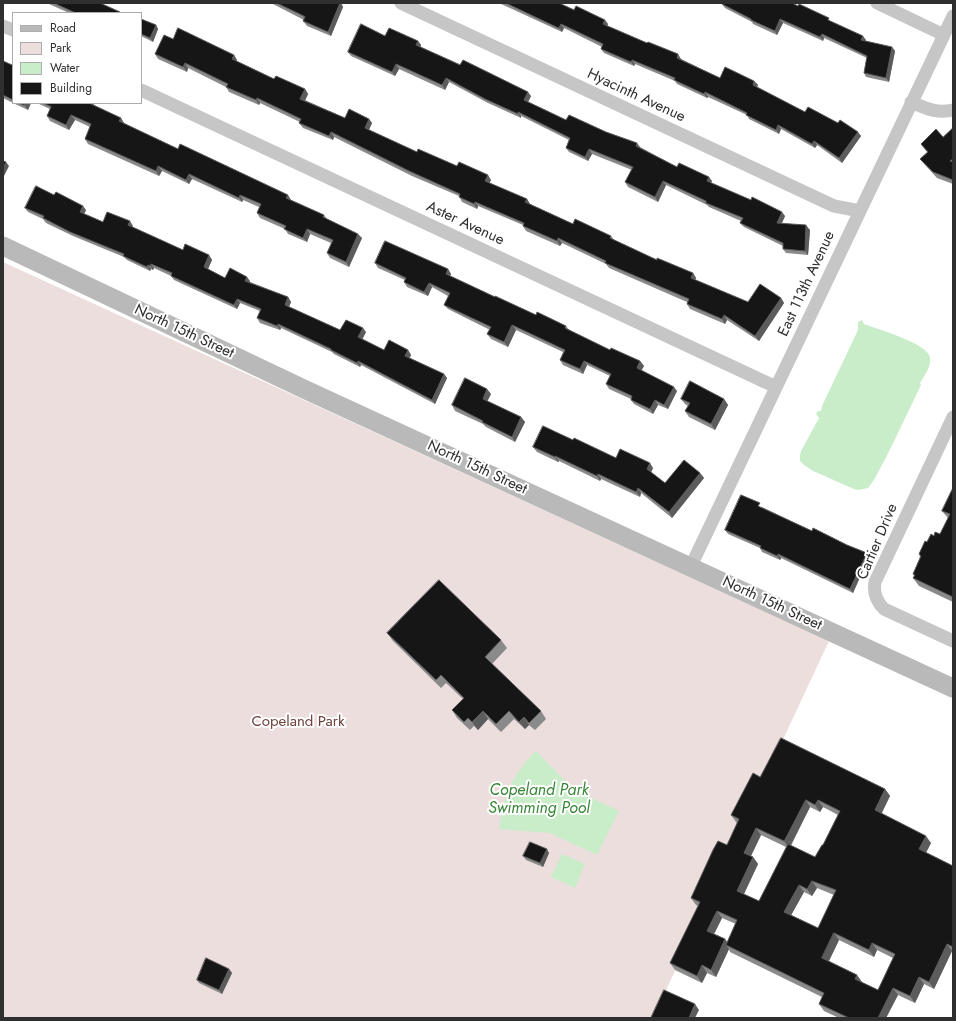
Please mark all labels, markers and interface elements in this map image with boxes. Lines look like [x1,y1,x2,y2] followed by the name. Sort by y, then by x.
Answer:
[12,12,142,104] legend
[50,19,76,37] text: Road
[50,39,71,57] text: Park
[50,59,80,77] text: Water
[584,65,688,127] street label: Hyacinth Avenue
[50,79,92,97] text: Building
[423,198,507,250] street label: Aster Avenue
[775,229,839,339] street label: East 113th Avenue
[131,301,237,363] street label: North 15th Street
[424,437,530,499] street label: North 15th Street
[854,501,902,583] street label: Cartier Drive
[719,573,825,635] street label: North 15th Street
[251,713,345,731] park label: Copeland Park
[488,781,590,819] water label: Copeland Park Swimming Pool

